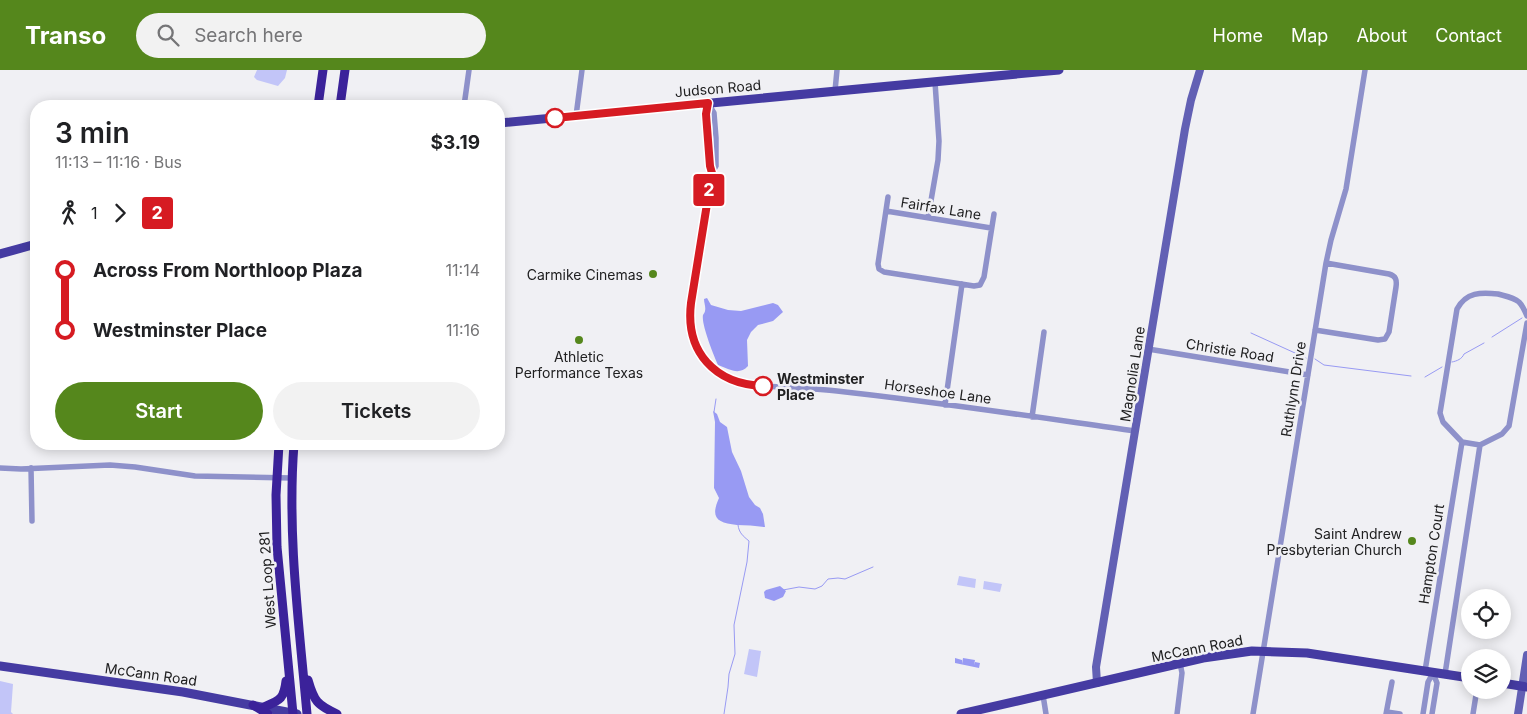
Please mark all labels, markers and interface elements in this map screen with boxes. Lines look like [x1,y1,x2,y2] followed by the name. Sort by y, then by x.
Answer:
[136,13,486,58] search box
[25,21,106,50] text: Transo
[154,21,182,49] icon: search
[194,24,303,47] text: Search here
[1213,25,1263,46] text: Home
[1291,25,1328,46] text: Map
[1356,25,1407,46] text: About
[1435,25,1502,46] text: Contact
[674,76,762,100] street label: Judson Road
[545,108,565,128] unlabelled marker
[55,116,130,150] text: 3 min
[431,131,480,154] text: $3.19
[55,152,182,172] text: 11:13 – 11:16 · Bus
[693,174,725,206] line badge: 2
[703,179,715,200] text: 2
[900,193,982,223] street label: Fairfax Lane
[55,199,83,227] icon: walk
[106,199,134,227] icon: forward
[152,202,163,223] text: 2
[91,203,98,223] text: 1
[93,259,363,282] text: Across From Northloop Plaza
[446,260,480,280] text: 11:14
[527,266,643,283] place label: Carmike Cinemas
[647,268,659,280] marker: Carmike Cinemas
[93,319,267,342] text: Westminster Place
[446,320,480,340] text: 11:16
[1116,325,1148,423] street label: Magnolia Lane
[573,334,585,346] marker: Athletic Performance Texas
[1185,335,1275,365] street label: Christie Road
[1277,340,1309,438] street label: Ruthlynn Drive
[515,348,643,381] place label: Athletic Performance Texas
[777,370,865,403] place label: Westminster Place
[883,375,993,407] street label: Horseshoe Lane
[753,376,773,396] marker: Westminster Place
[55,382,263,440] button: Start
[273,382,480,440] button: Tickets
[1415,502,1447,605] street label: Hampton Court
[1266,525,1402,558] place label: Saint Andrew Presbyterian Church
[255,531,279,629] street label: West Loop 281
[1406,535,1418,547] marker: Saint Andrew Presbyterian Church
[1461,589,1511,699] map controls
[1461,589,1511,639] button: locate
[1150,631,1244,665] street label: McCann Road
[1461,649,1511,699] button: layers
[104,659,198,689] street label: McCann Road

